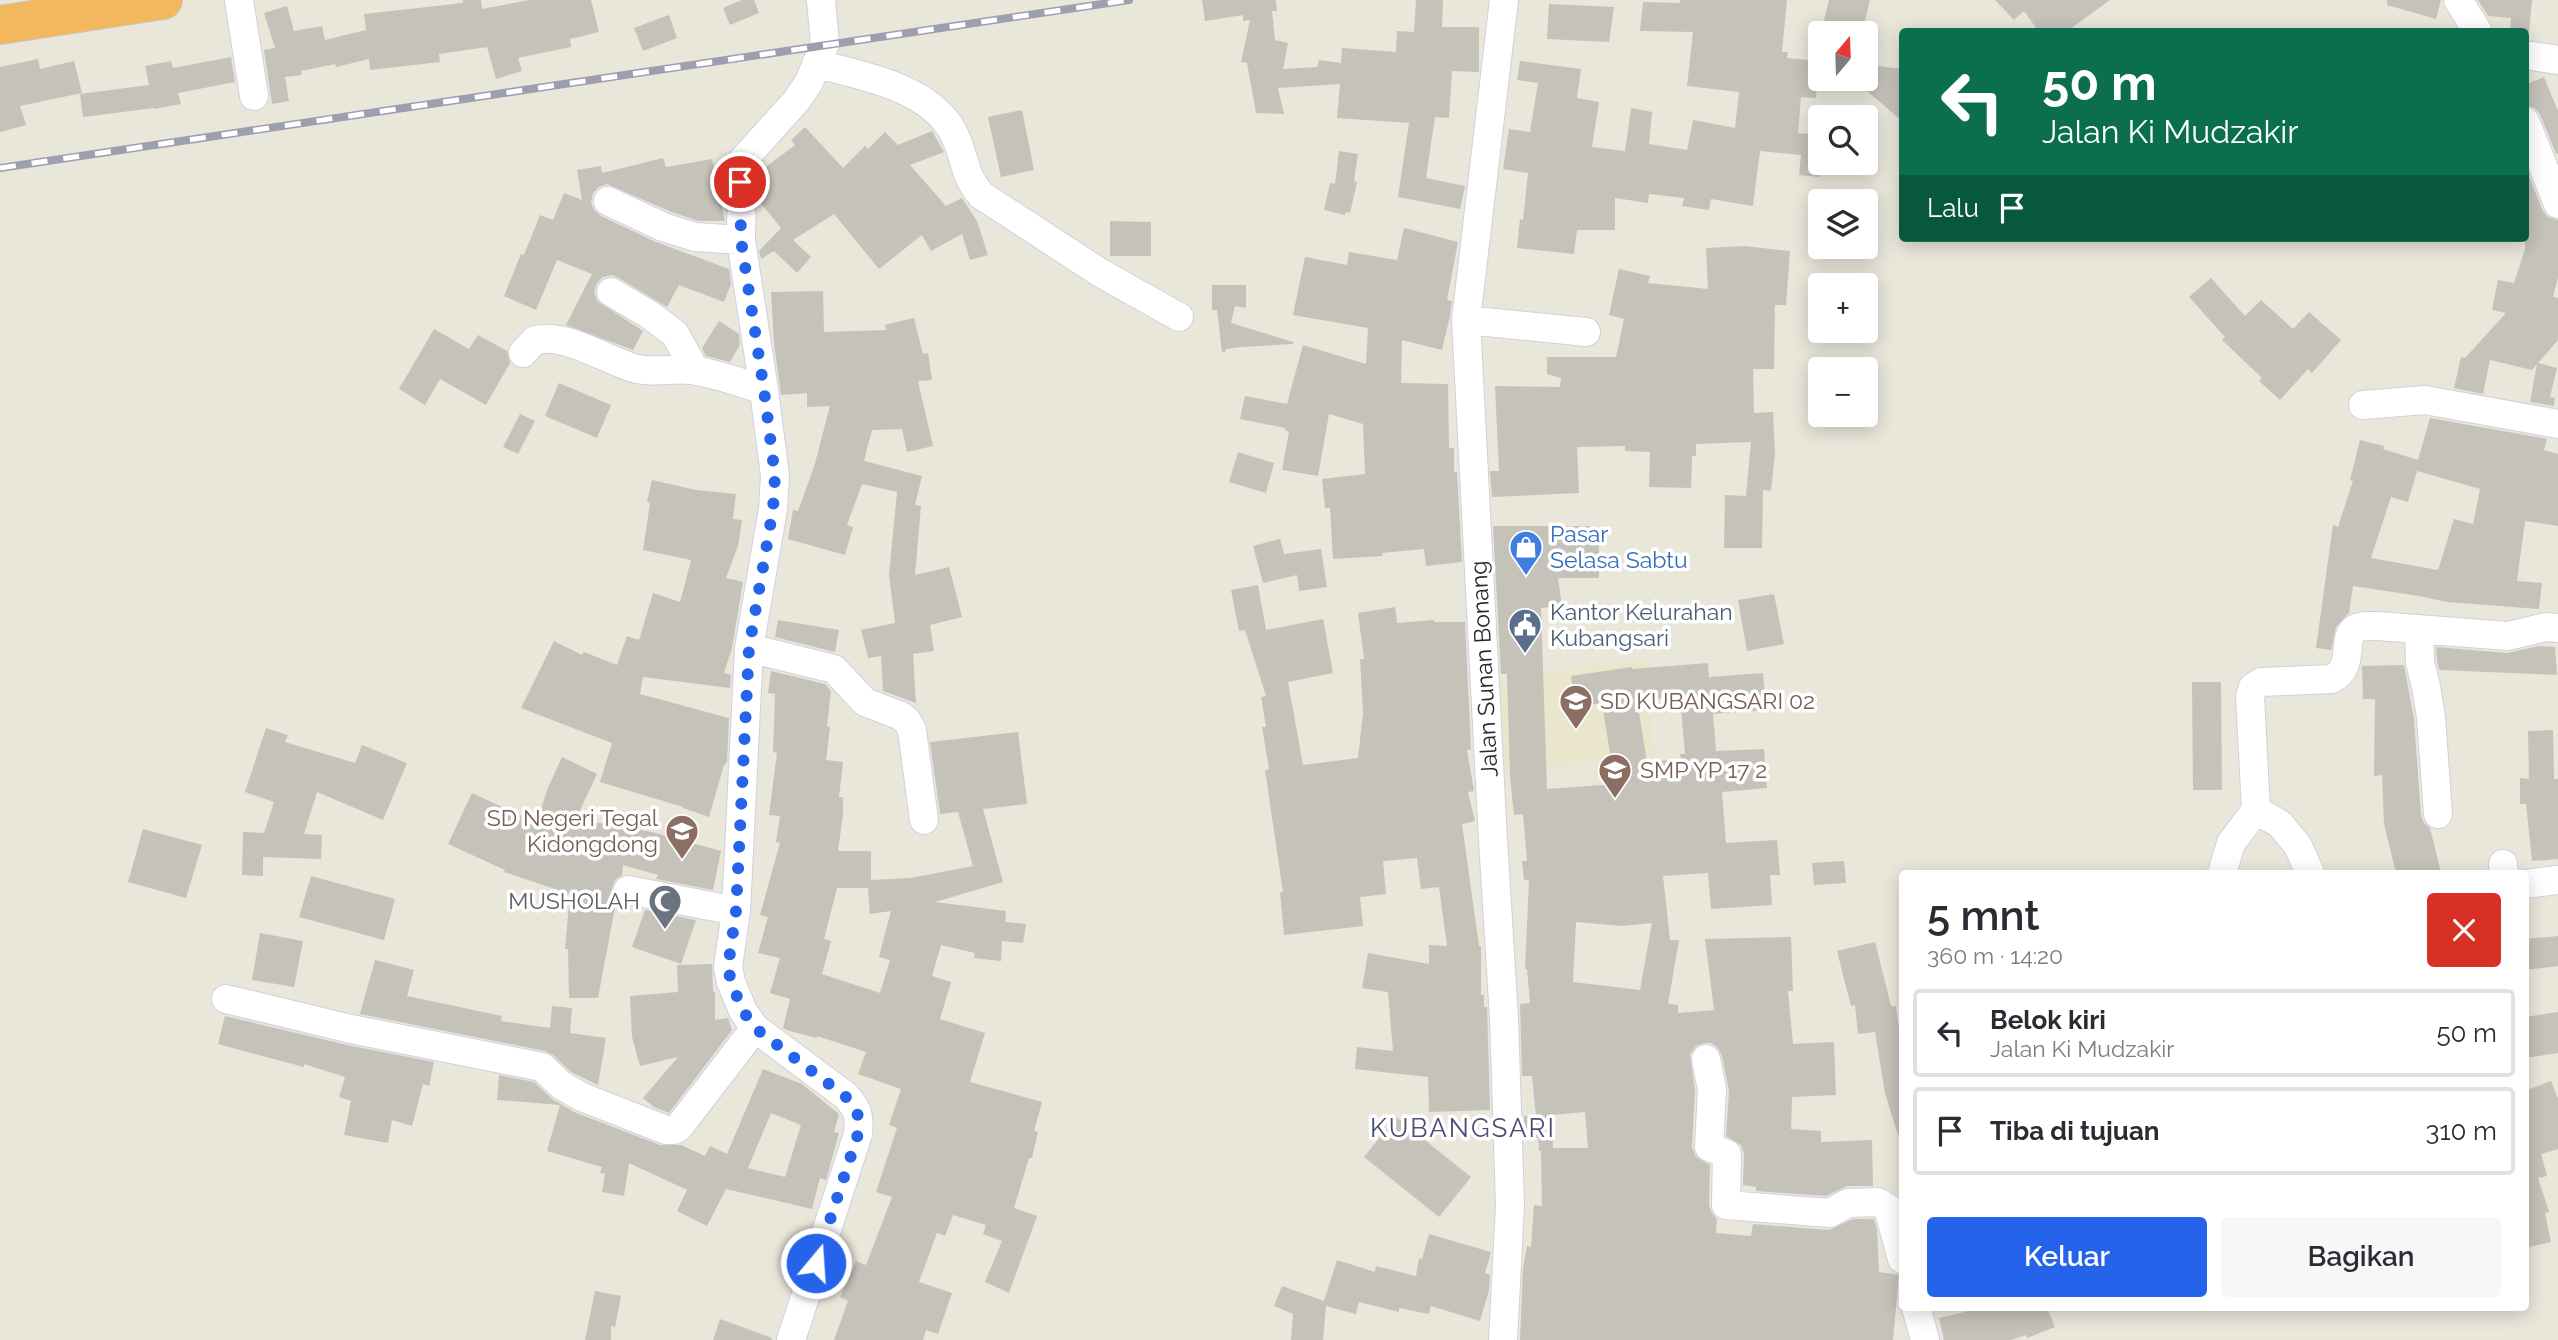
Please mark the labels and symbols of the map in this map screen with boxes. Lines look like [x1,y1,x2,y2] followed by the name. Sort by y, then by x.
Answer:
[1808,21,1878,91] north arrow
[710,152,770,212] pin
[1550,520,1688,573] place label: Pasar Selasa Sabtu
[1507,528,1545,577] shop icon: Pasar Selasa Sabtu
[1464,560,1503,778] street label: Jalan Sunan Bonang
[1550,598,1733,651] place label: Kantor Kelurahan Kubangsari
[1506,606,1544,655] public building icon: Kantor Kelurahan Kubangsari
[1557,682,1595,731] school or university icon: SD KUBANGSARI 02
[1600,687,1815,714] place label: SD KUBANGSARI 02
[1596,751,1634,800] school or university icon: SMP YP 17 2
[1640,756,1767,783] place label: SMP YP 17 2
[487,804,659,857] place label: SD Negeri Tegal Kidongdong
[663,812,701,861] school or university icon: SD Negeri Tegal Kidongdong
[646,882,684,931] mosque icon: MUSHOLAH
[508,887,640,914] place label: MUSHOLAH
[1370,1113,1556,1143] district label: KUBANGSARI
[779,1226,853,1300] position arrow

